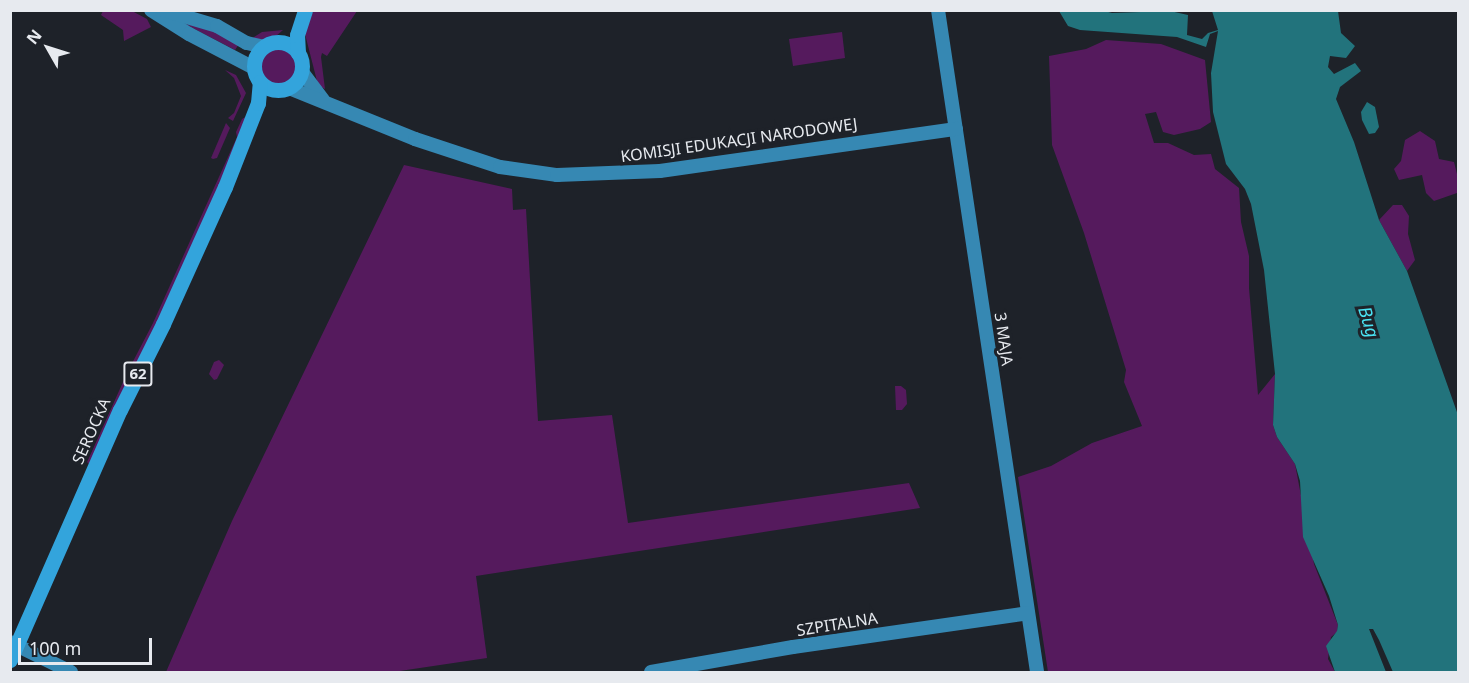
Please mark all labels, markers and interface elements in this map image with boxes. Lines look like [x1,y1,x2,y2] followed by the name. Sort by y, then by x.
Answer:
[18,18,78,78] north arrow
[21,25,47,49] text: N
[619,114,859,166] street label: KOMISJI EDUKACJI NARODOWEJ
[1354,304,1384,340] water label: Bug
[991,311,1017,367] street label: 3 MAJA
[123,362,153,386] road number: 62
[68,395,114,467] street label: SEROCKA
[795,608,879,640] street label: SZPITALNA
[21,626,154,664] scale bar
[29,636,81,660] text: 100 m

